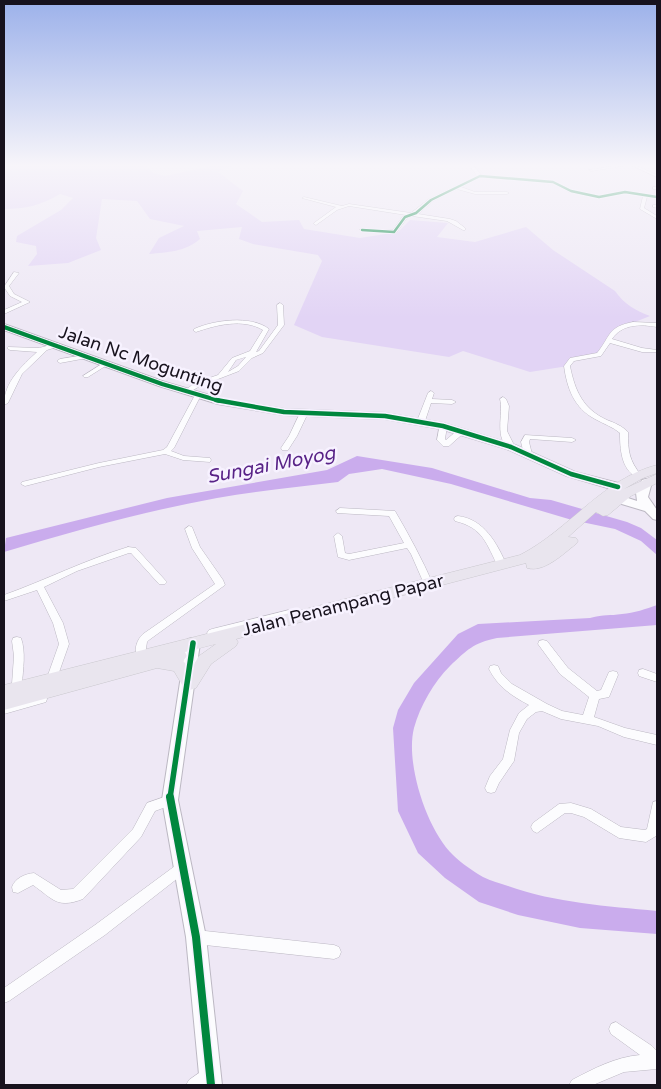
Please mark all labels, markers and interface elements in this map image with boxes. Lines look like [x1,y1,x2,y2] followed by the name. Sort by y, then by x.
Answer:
[56,321,226,397] street label: Jalan Nc Mogunting
[205,442,338,488] water label: Sungai Moyog
[240,569,446,641] street label: Jalan Penampang Papar

